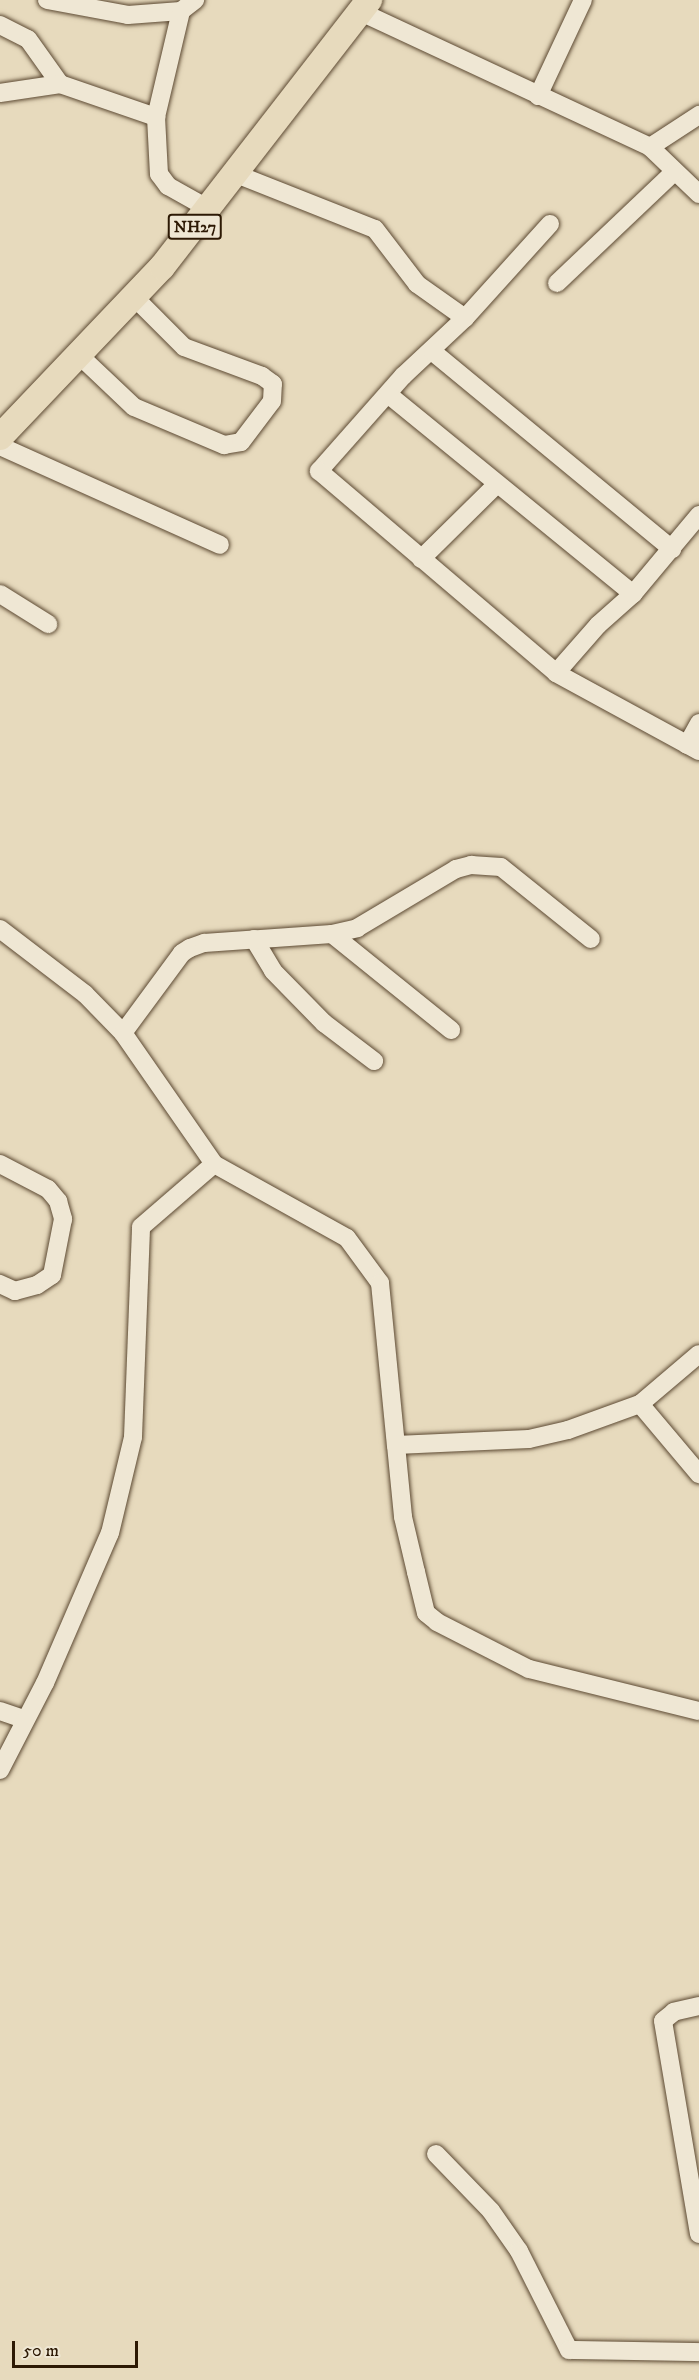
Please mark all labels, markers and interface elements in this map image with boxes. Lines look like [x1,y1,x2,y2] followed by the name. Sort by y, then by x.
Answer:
[166,214,224,240] road number: NH27
[15,2329,141,2367] scale bar
[23,2340,59,2362] text: 50 m

